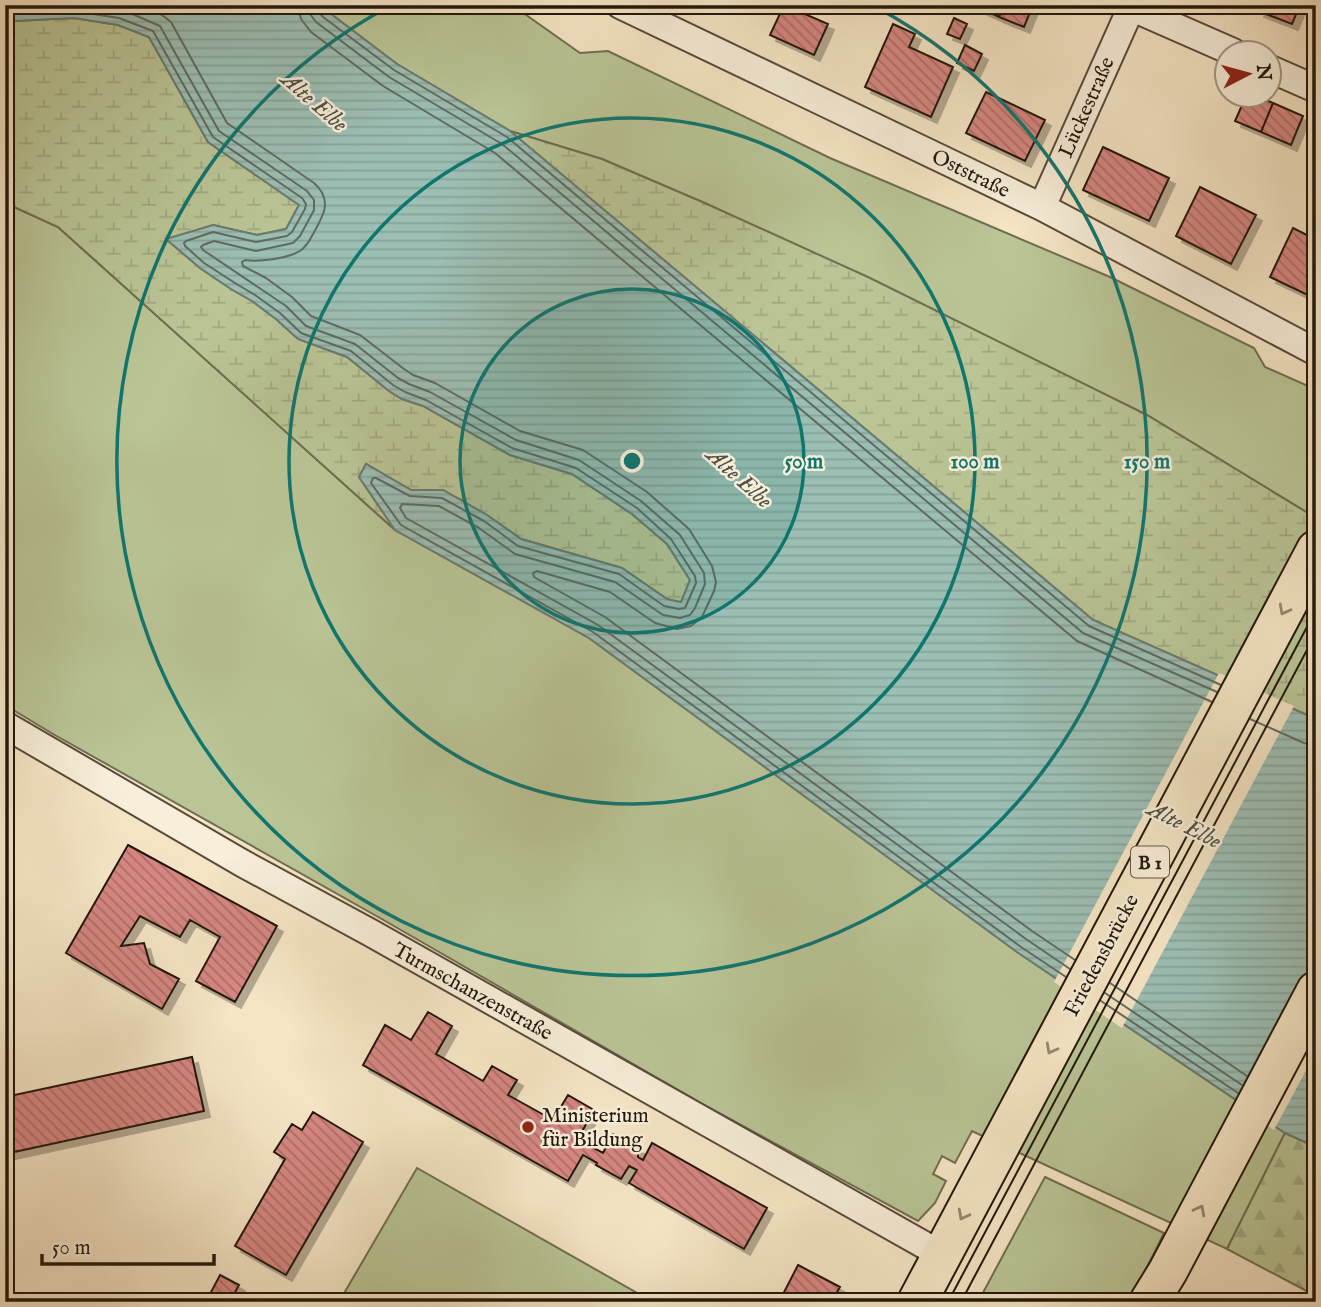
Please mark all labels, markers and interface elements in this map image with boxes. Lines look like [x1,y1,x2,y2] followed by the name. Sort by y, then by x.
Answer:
[1212,38,1282,108] north arrow
[1053,53,1122,162] street label: Lückestraße
[1250,62,1276,82] text: N
[273,64,353,139] water label: Alte Elbe
[927,144,1014,205] street label: Oststraße
[699,440,778,515] water label: Alte Elbe
[620,449,644,473] centre of rings
[785,449,824,476] text: 50 m
[950,449,1000,476] text: 100 m
[1124,449,1171,476] text: 150 m
[1279,603,1292,615] one-way arrow
[1141,794,1226,856] water label: Alte Elbe
[1131,846,1169,877] road number: B 1
[1059,890,1146,1022] street label: Friedensbrücke
[388,937,557,1048] street label: Turmschanzenstraße
[1046,1042,1059,1054] one-way arrow
[542,1103,649,1154] place label: Ministerium für Bildung
[520,1119,536,1135] marker: Ministerium für Bildung
[1191,1205,1205,1218] one-way arrow
[958,1207,972,1220] one-way arrow
[42,1223,214,1267] scale bar
[52,1235,91,1262] text: 50 m

